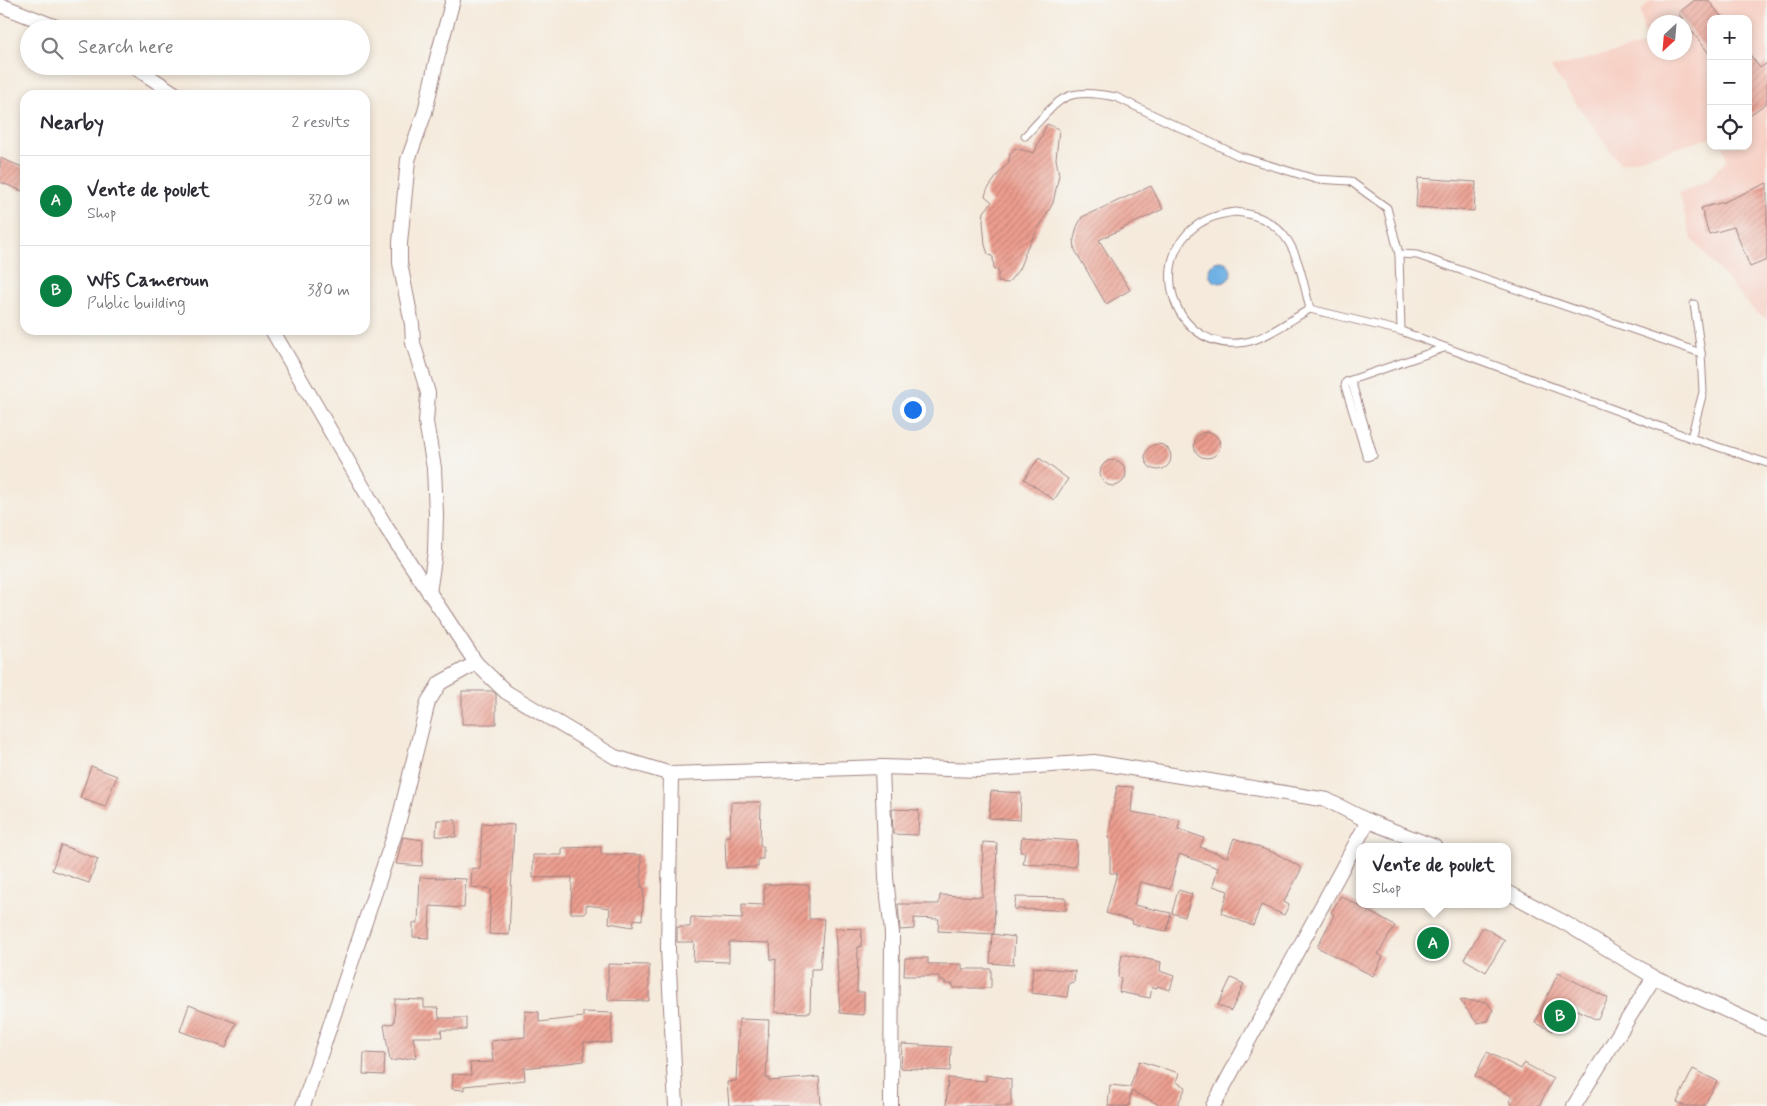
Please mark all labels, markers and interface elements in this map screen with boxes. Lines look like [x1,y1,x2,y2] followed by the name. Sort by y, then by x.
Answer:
[1647,15,1692,60] north arrow
[1707,15,1752,150] map controls
[1707,15,1752,60] button: +
[20,20,370,75] search box
[38,34,66,62] icon: search
[78,35,174,60] text: Search here
[1707,60,1752,105] button: −
[1707,105,1752,150] button: locate
[40,109,104,137] text: Nearby
[292,112,350,133] text: 2 results
[87,178,210,203] text: Vente de poulet
[51,190,61,211] text: A
[308,190,350,211] text: 320 m
[87,203,116,224] text: Shop
[87,268,209,293] text: Wfs Cameroun
[51,280,61,301] text: B
[307,280,350,301] text: 380 m
[87,293,186,314] text: Public building
[900,397,926,423] your location
[1356,843,1511,908] popup
[1372,853,1495,878] text: Vente de poulet
[1372,878,1402,899] text: Shop
[1417,924,1449,962] pin: A
[1544,997,1576,1035] pin: B

